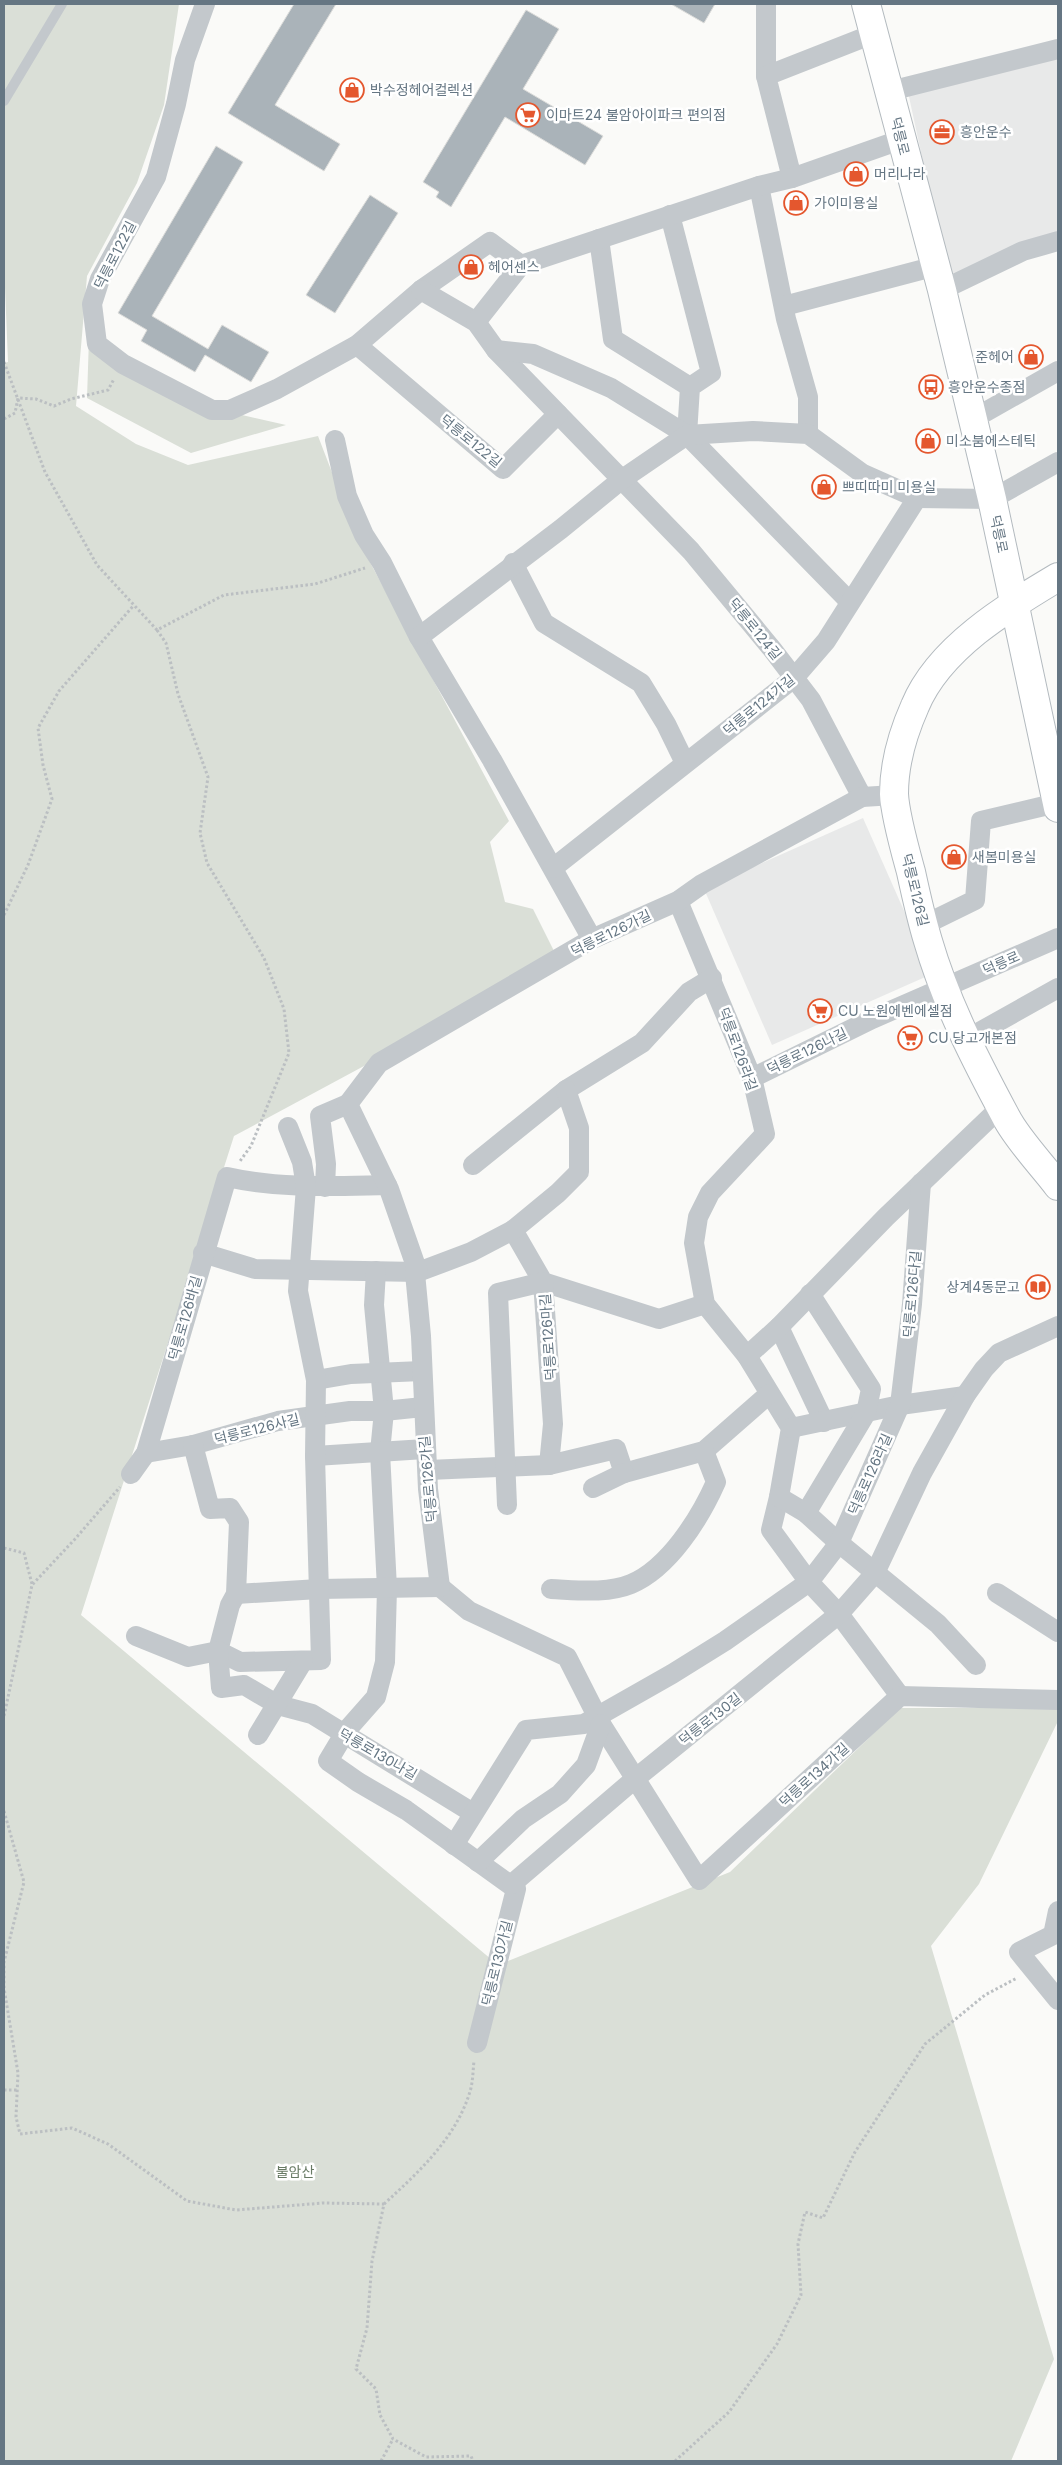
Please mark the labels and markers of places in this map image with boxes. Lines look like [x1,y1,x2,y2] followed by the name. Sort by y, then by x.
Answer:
[339,77,365,103] shop icon: 박수정헤어컬렉션
[370,81,473,98] place label: 박수정헤어컬렉션
[515,102,541,128] supermarket icon: 이마트24 불암아이파크 편의점
[546,106,726,123] place label: 이마트24 불암아이파크 편의점
[929,119,955,145] office icon: 흥안운수
[960,123,1012,140] place label: 흥안운수
[843,161,869,187] shop icon: 머리나라
[874,165,926,182] place label: 머리나라
[783,190,809,216] shop icon: 가이미용실
[814,194,878,211] place label: 가이미용실
[458,254,484,280] shop icon: 헤어센스
[488,258,540,275] place label: 헤어센스
[1018,344,1044,370] shop icon: 준헤어
[975,348,1014,365] place label: 준헤어
[918,374,944,400] bus stop icon: 흥안운수종점
[948,378,1025,395] place label: 흥안운수종점
[915,428,941,454] shop icon: 미소붐에스테틱
[946,432,1036,449] place label: 미소붐에스테틱
[811,474,837,500] shop icon: 쁘띠따미 미용실
[842,478,936,495] place label: 쁘띠따미 미용실
[941,844,967,870] shop icon: 새봄미용실
[972,848,1036,865] place label: 새봄미용실
[807,998,833,1024] supermarket icon: CU 노원에벤에셀점
[838,1002,953,1019] place label: CU 노원에벤에셀점
[897,1025,923,1051] supermarket icon: CU 당고개본점
[928,1029,1017,1046] place label: CU 당고개본점
[1025,1274,1051,1300] library icon: 상계4동문고
[947,1278,1020,1295] place label: 상계4동문고

